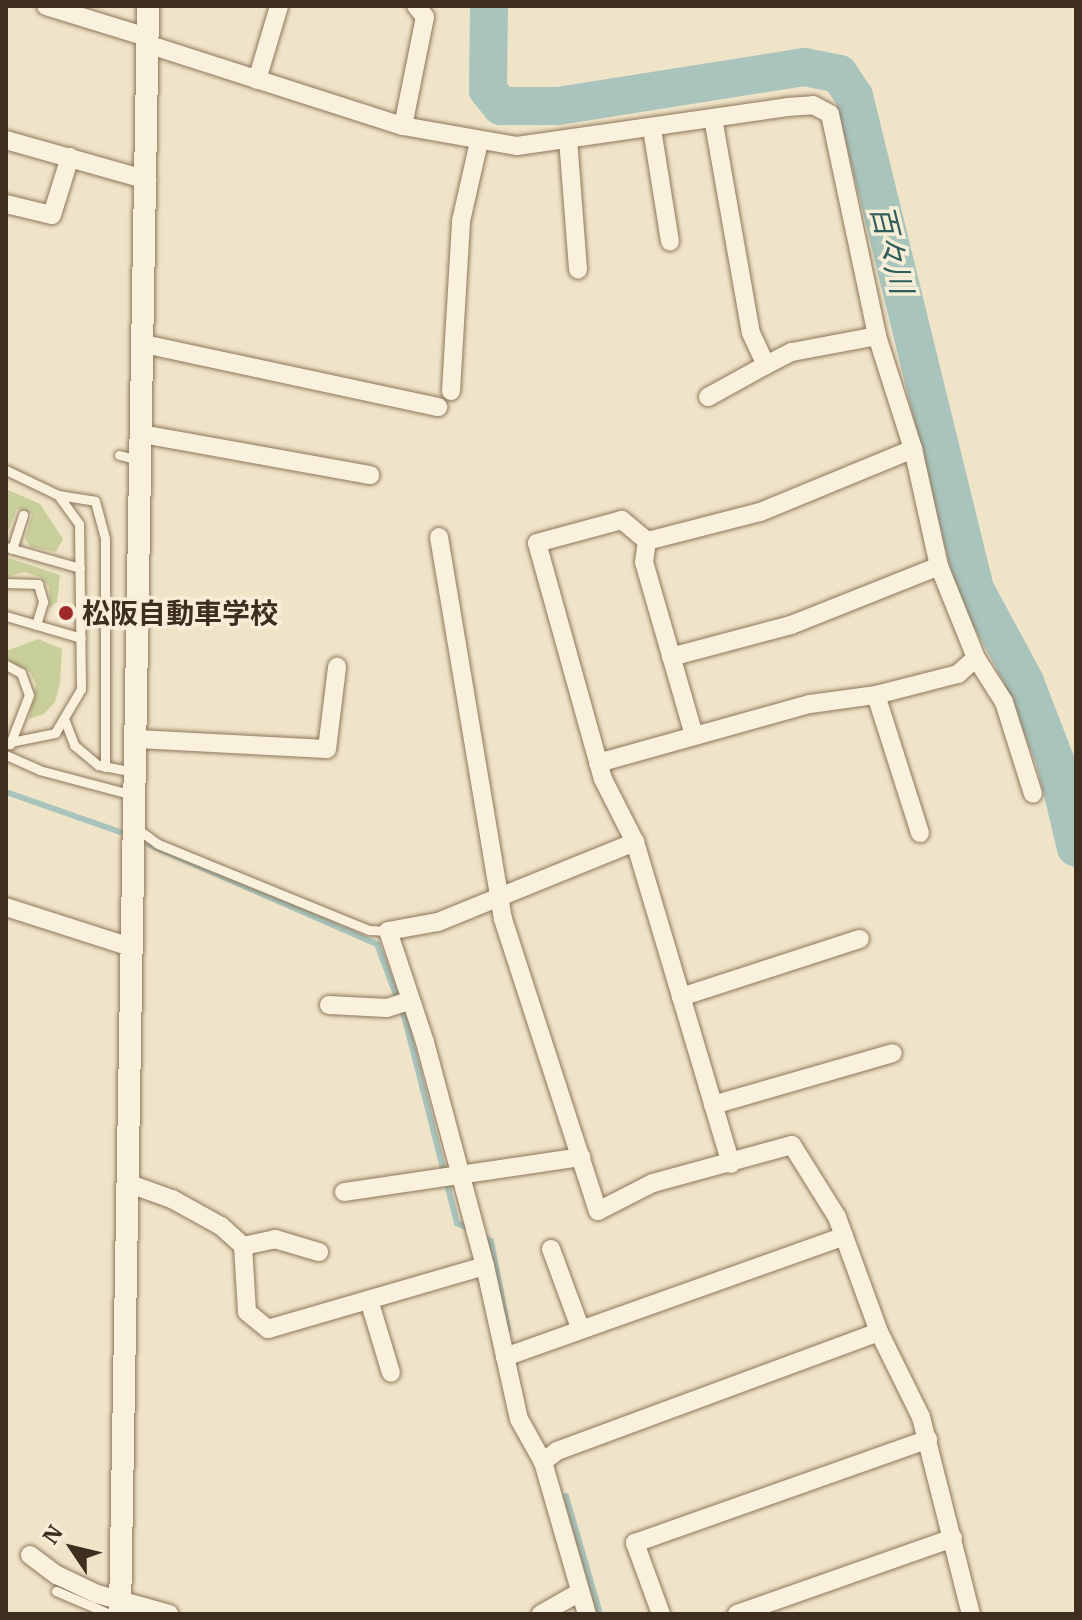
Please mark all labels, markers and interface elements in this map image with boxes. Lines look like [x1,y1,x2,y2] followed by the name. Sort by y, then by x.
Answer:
[864,201,920,297] water label: 百々川
[82,596,278,630] place label: 松阪自動車学校
[57,604,75,622] marker: 松阪自動車学校
[32,1508,112,1588] north arrow
[35,1519,69,1549] text: N

